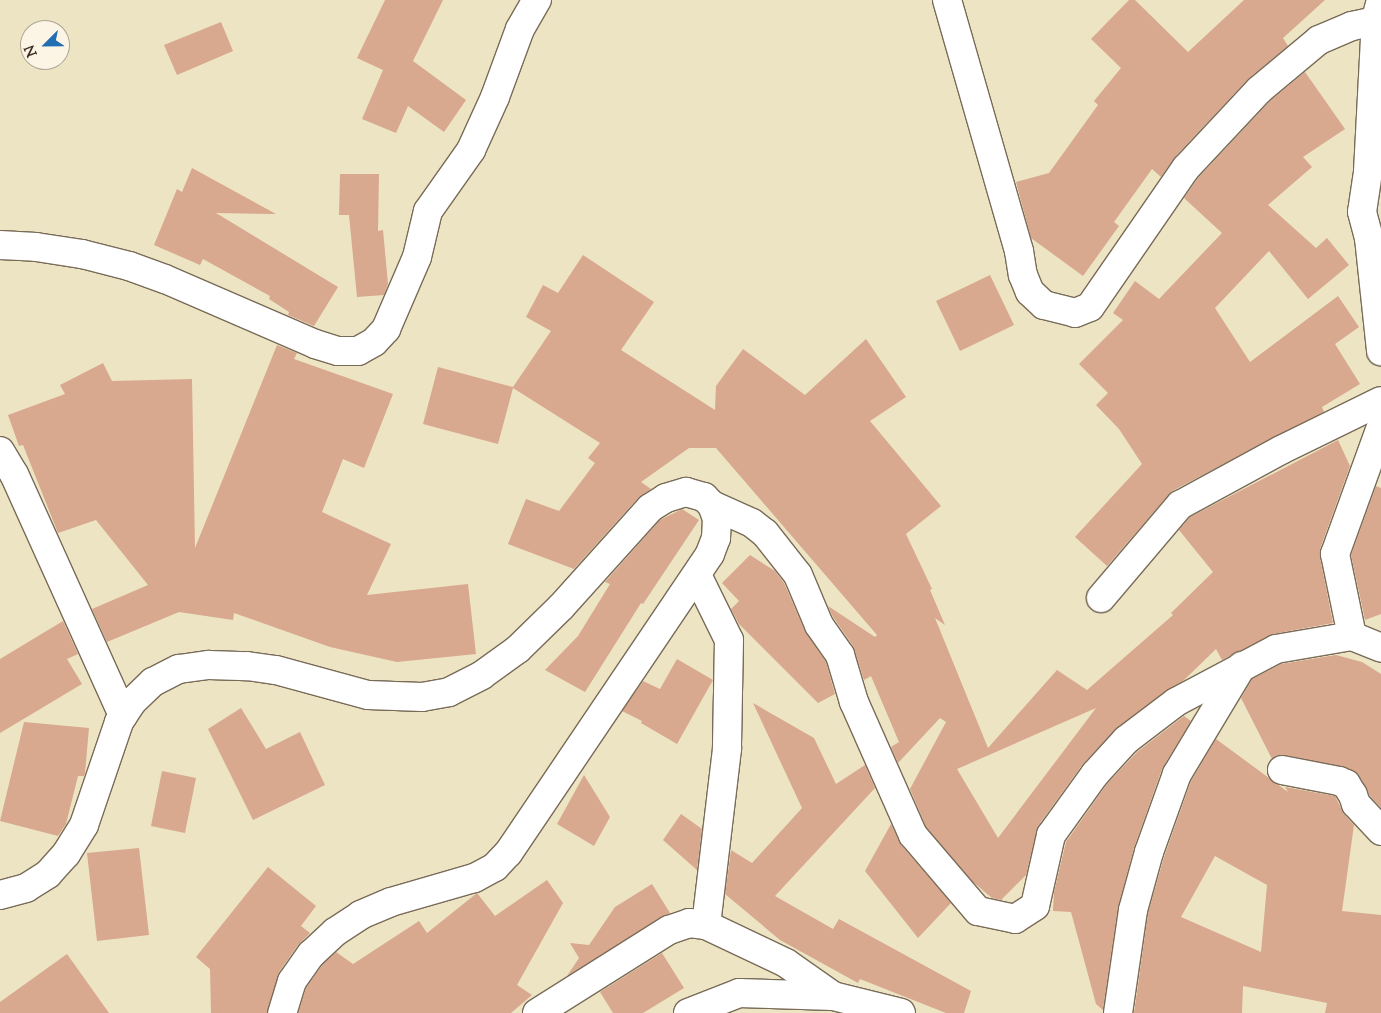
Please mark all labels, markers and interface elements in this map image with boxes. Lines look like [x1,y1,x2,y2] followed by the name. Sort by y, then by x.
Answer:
[20,20,70,70] north arrow
[21,41,44,60] text: N

